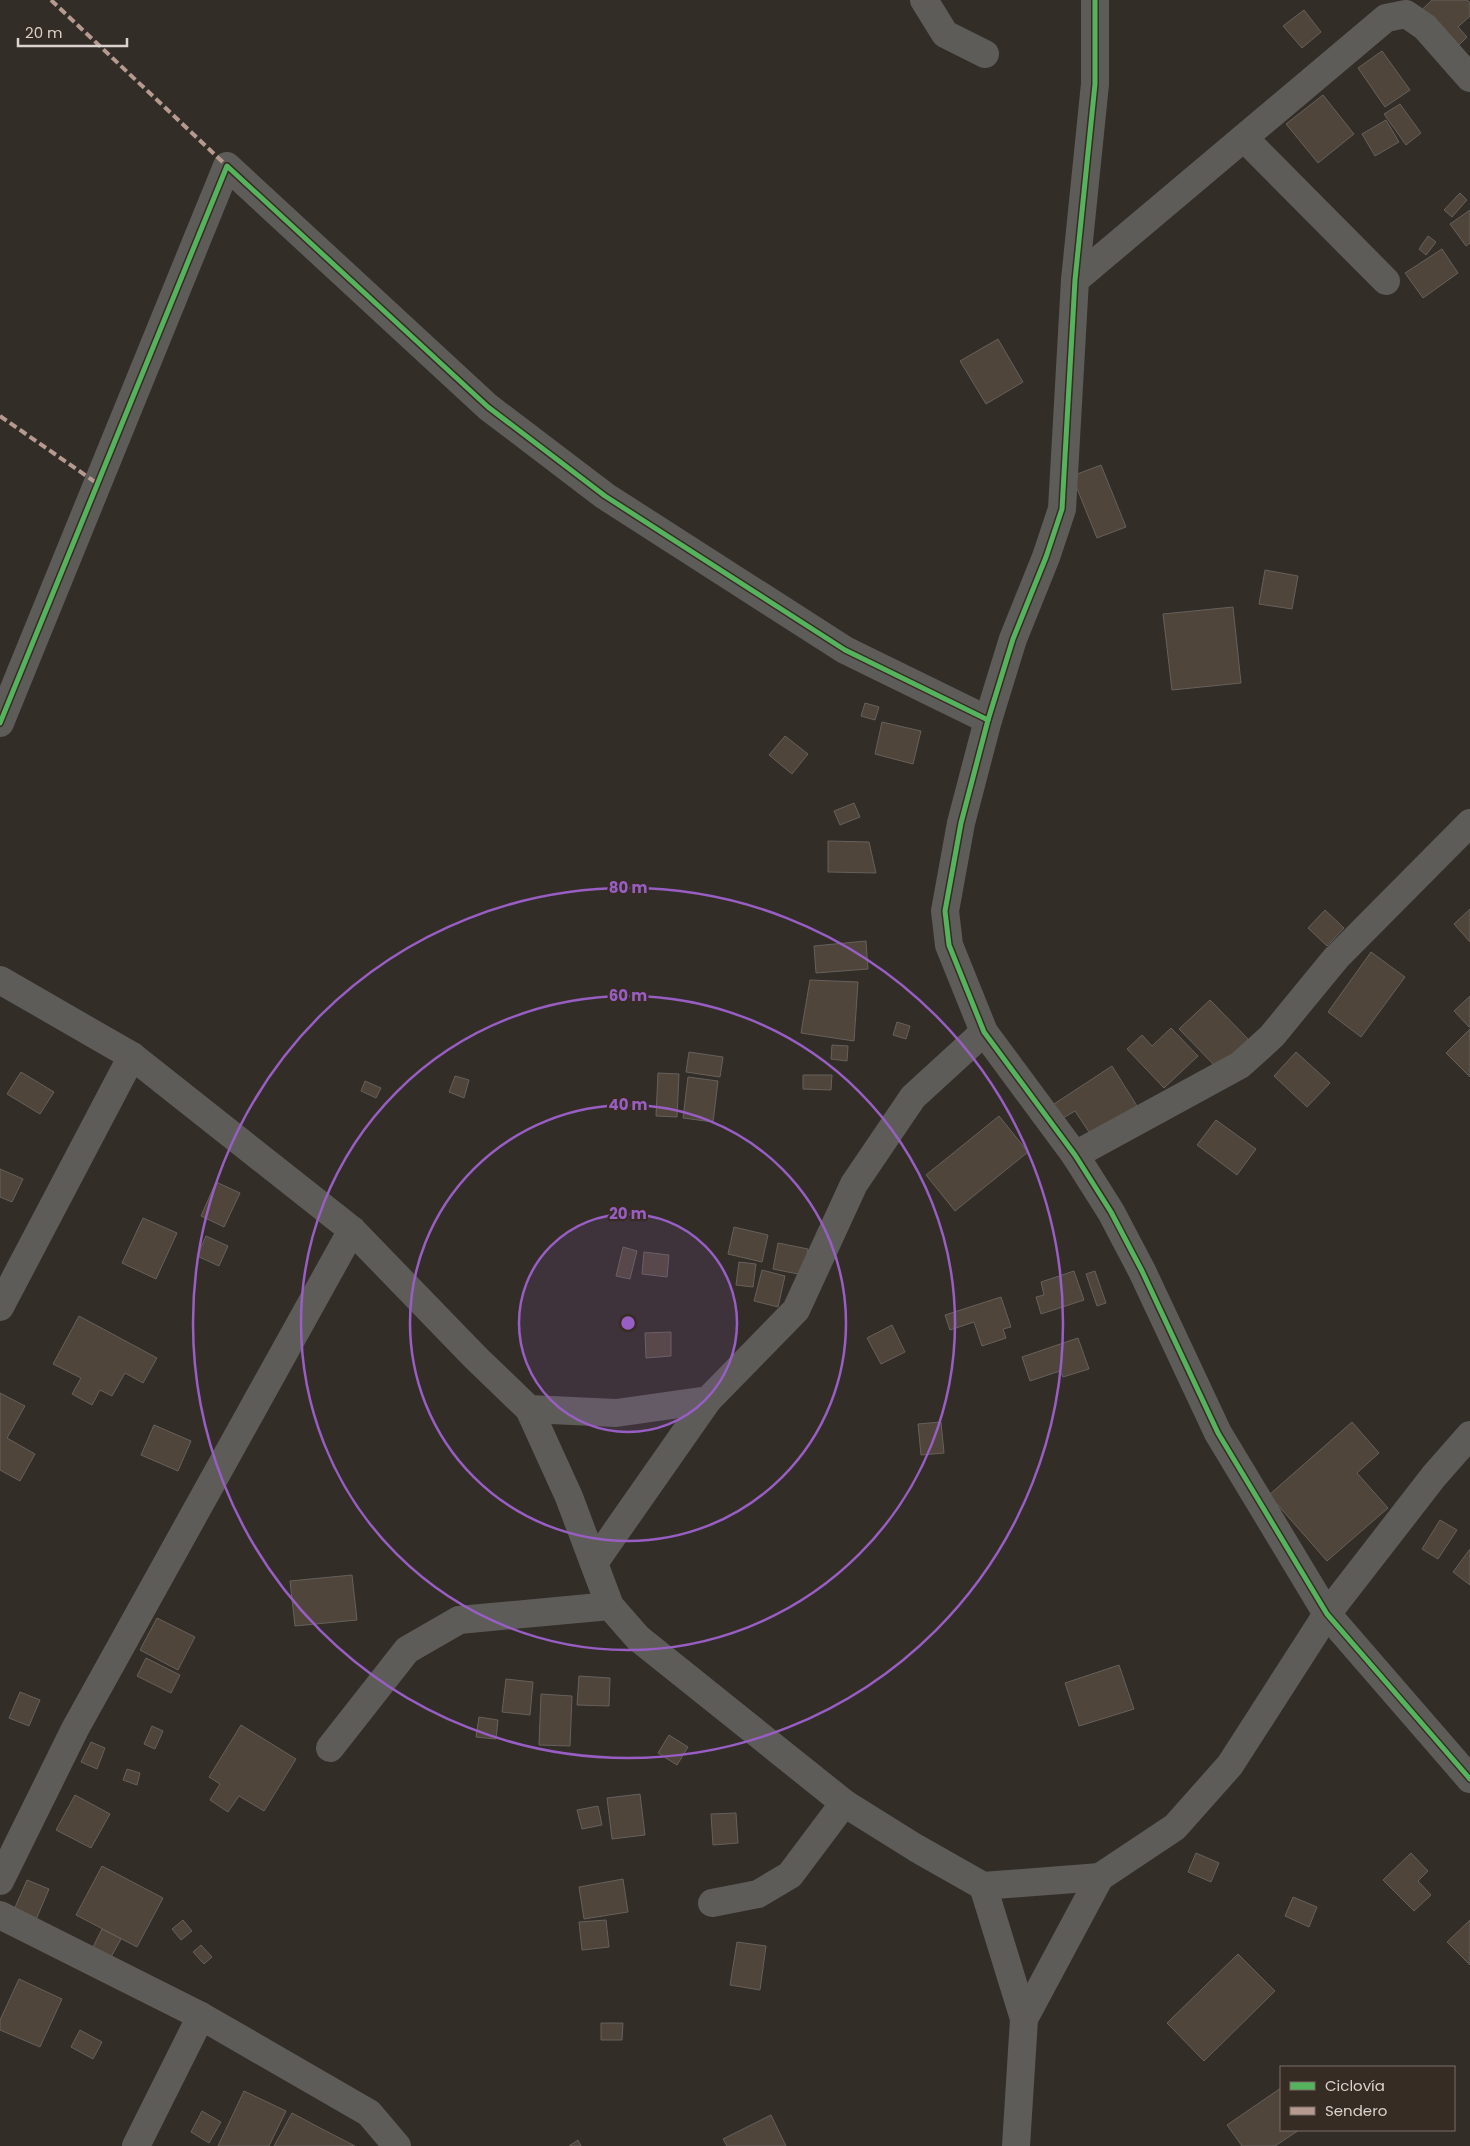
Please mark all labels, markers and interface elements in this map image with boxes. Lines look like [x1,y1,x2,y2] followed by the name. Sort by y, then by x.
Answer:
[18,15,126,47] scale bar
[25,22,63,43] text: 20 m
[609,877,647,898] text: 80 m
[609,985,647,1006] text: 60 m
[608,1094,648,1115] text: 40 m
[609,1203,647,1224] text: 20 m
[619,1314,637,1332] centre of rings
[1280,2066,1455,2131] legend
[1325,2075,1385,2096] text: Ciclovía
[1325,2100,1387,2121] text: Sendero

